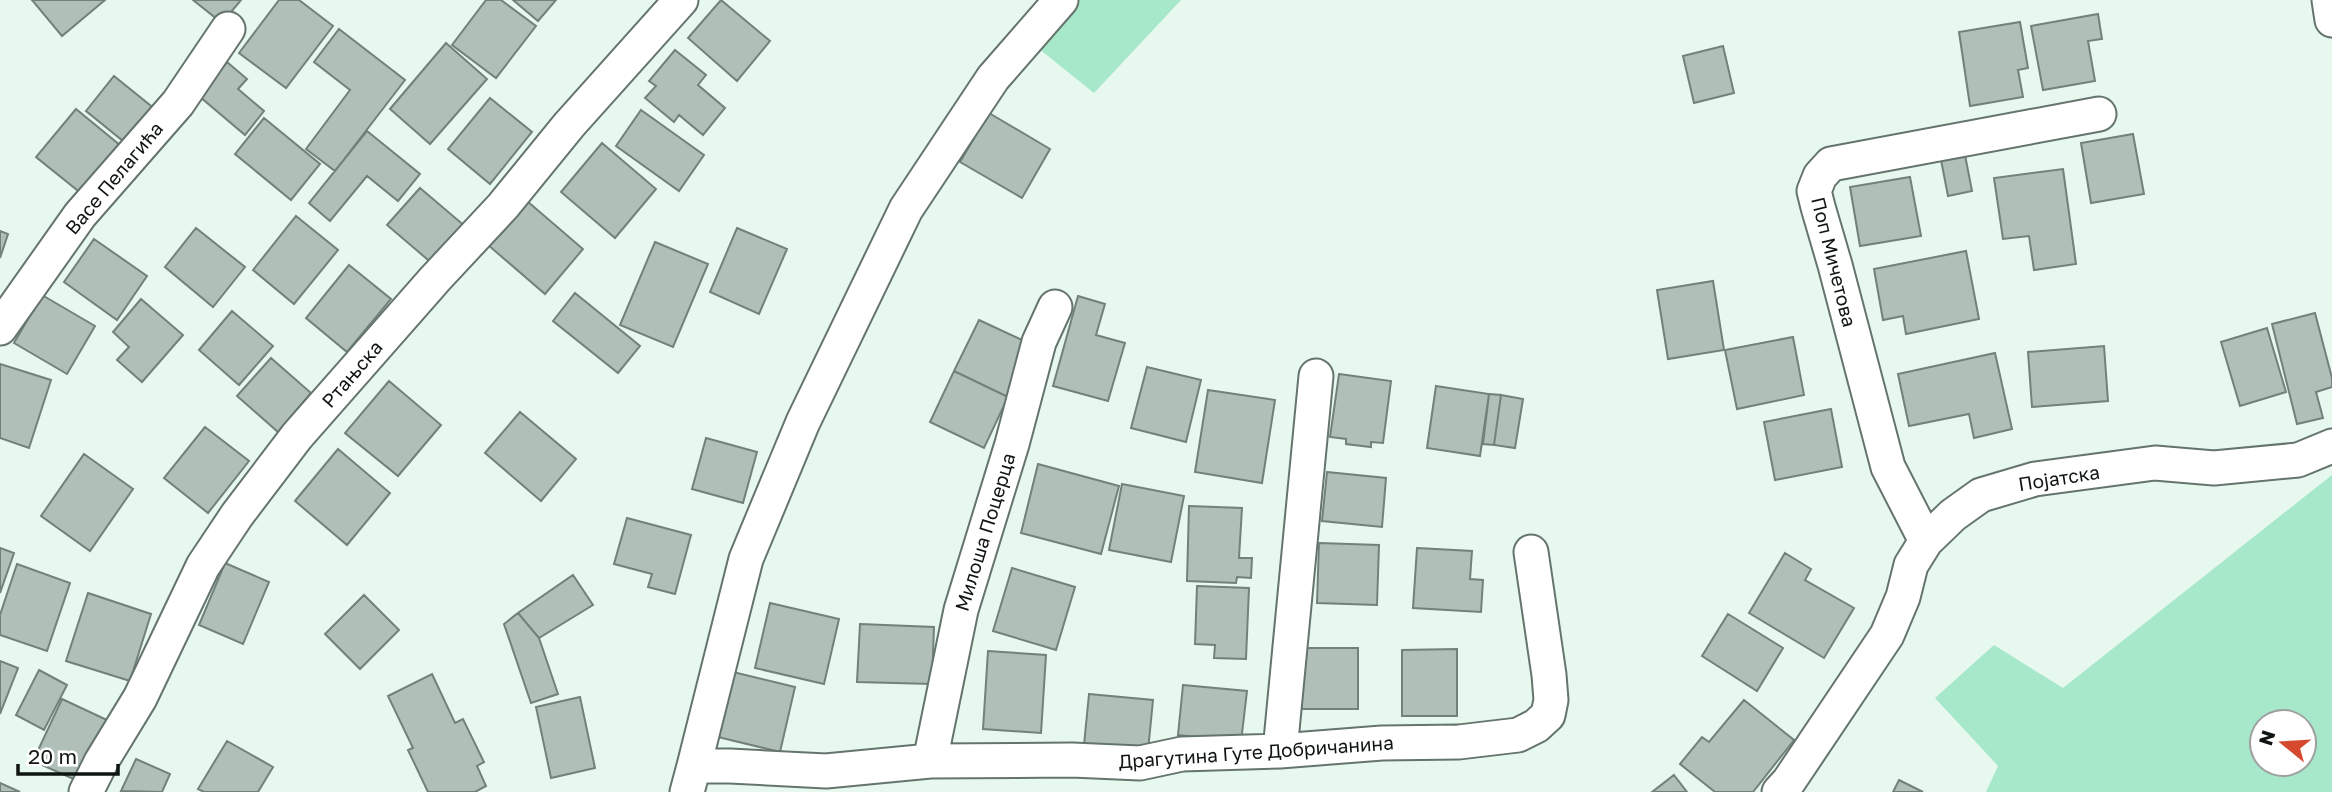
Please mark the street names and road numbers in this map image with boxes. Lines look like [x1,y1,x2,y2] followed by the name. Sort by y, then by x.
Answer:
[60,117,167,238] street label: Васе Пелагића
[1807,195,1862,329] street label: Поп Мичетова
[316,336,387,412] street label: Ртањска
[950,450,1020,614] street label: Милоша Поцерца
[2017,460,2101,495] street label: Појатска
[1118,730,1394,773] street label: Драгутина Гуте Добричанина

